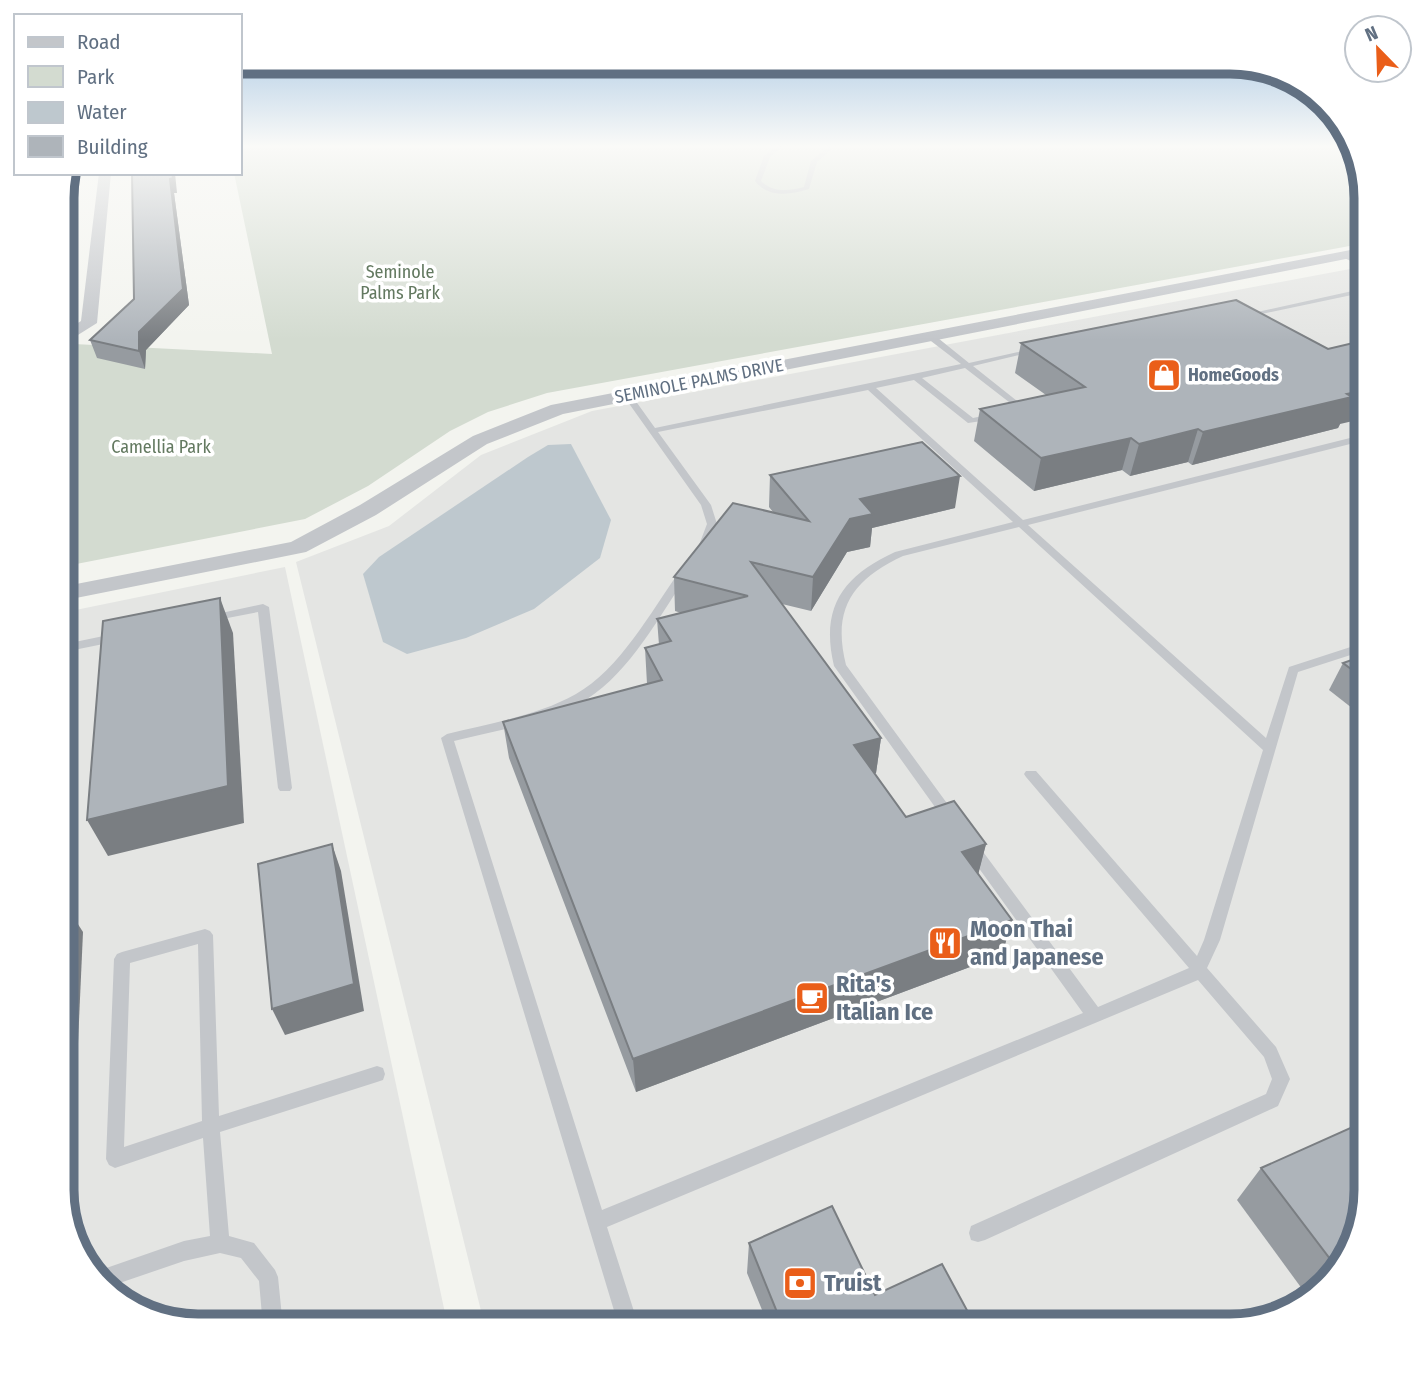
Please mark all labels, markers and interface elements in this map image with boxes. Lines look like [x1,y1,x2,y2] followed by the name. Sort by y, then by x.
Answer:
[14,14,242,175] legend
[1343,14,1413,84] north arrow
[1362,21,1381,47] text: N
[77,29,121,55] text: Road
[77,64,115,90] text: Park
[77,99,127,125] text: Water
[77,134,148,160] text: Building
[360,261,440,304] park label: Seminole Palms Park
[613,354,785,408] street label: SEMINOLE PALMS DRIVE
[1145,356,1183,394] shop icon: HomeGoods
[1188,364,1279,386] place label: HomeGoods
[111,436,211,458] park label: Camellia Park
[970,915,1104,971] place label: Moon Thai and Japanese
[926,924,964,962] restaurant icon: Moon Thai and Japanese
[836,970,933,1026] place label: Rita's Italian Ice
[793,979,831,1017] cafe icon: Rita's Italian Ice
[781,1264,819,1302] bank icon: Truist
[824,1269,882,1297] place label: Truist

